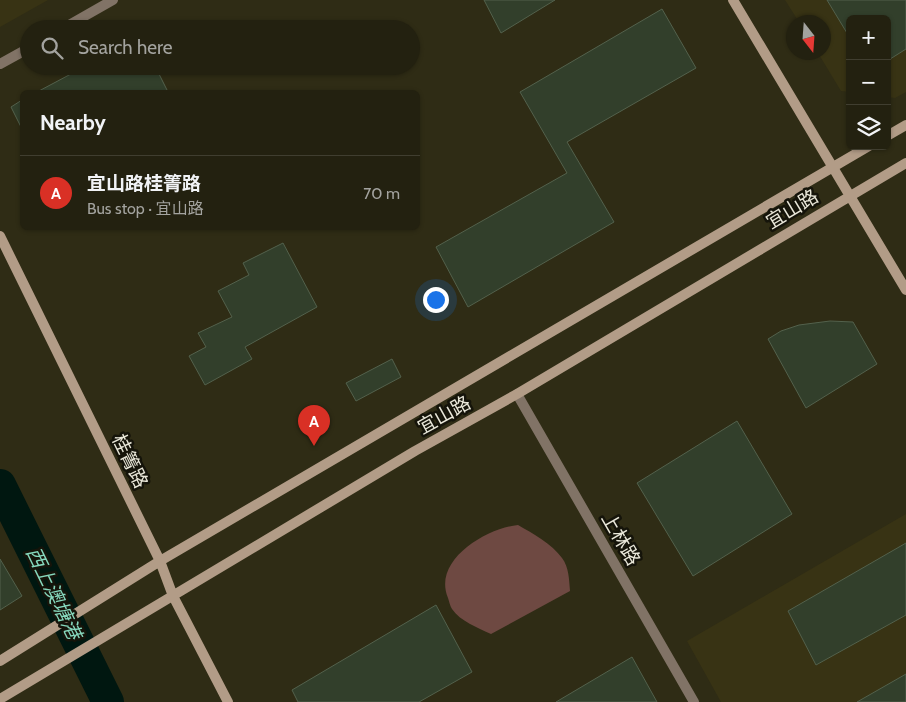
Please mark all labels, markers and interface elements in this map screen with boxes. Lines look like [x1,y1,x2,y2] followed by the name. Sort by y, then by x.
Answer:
[786,15,831,60] north arrow
[846,15,891,150] map controls
[846,15,891,60] button: +
[20,20,420,75] search box
[38,34,66,62] icon: search
[78,36,172,59] text: Search here
[846,60,891,105] button: −
[846,105,891,150] button: layers
[40,110,106,135] text: Nearby
[87,172,201,195] text: 宜山路桂箐路
[51,184,61,203] text: A
[363,184,400,203] text: 70 m
[762,184,822,234] street label: 宜山路
[87,199,204,218] text: Bus stop · 宜山路
[423,287,449,313] your location
[413,391,475,439] street label: 宜山路
[298,405,330,446] pin: A
[107,430,153,492] street label: 桂箐路
[597,509,645,569] street label: 上林路
[21,543,88,646] water label: 西上澳塘港

